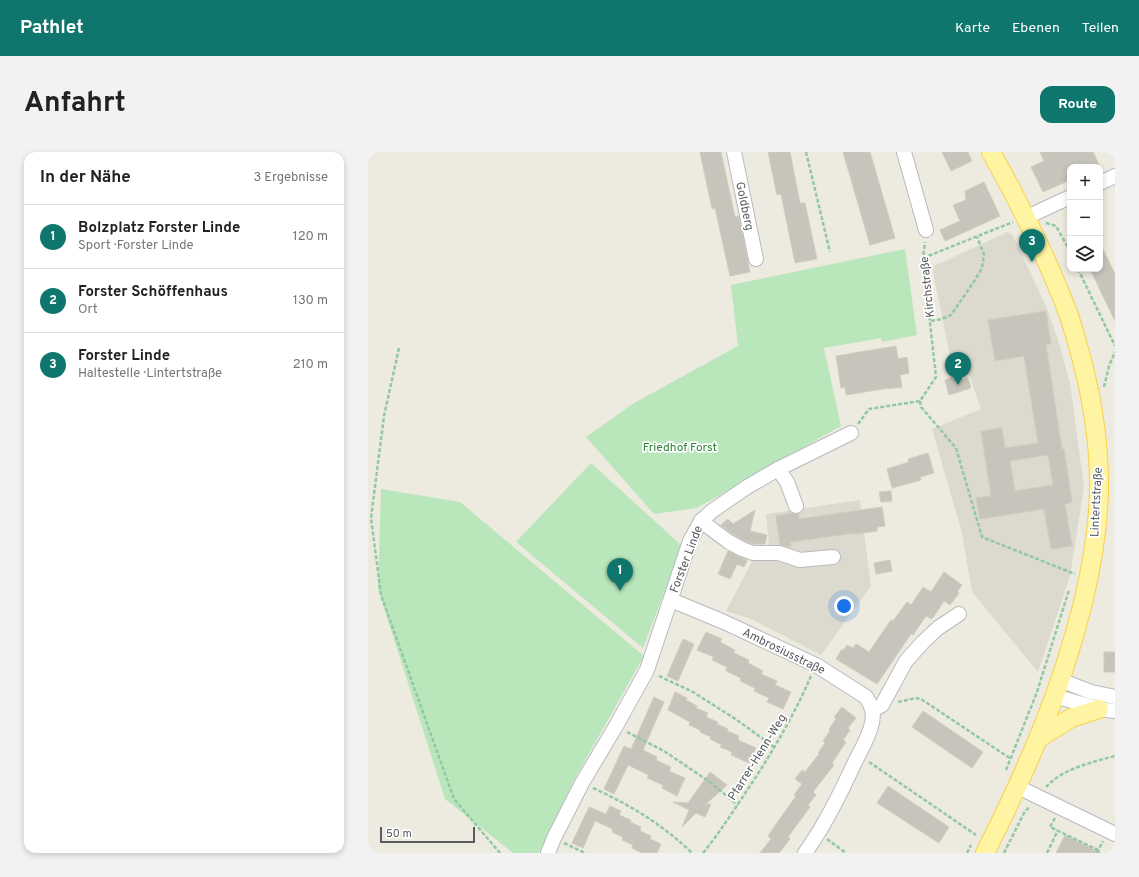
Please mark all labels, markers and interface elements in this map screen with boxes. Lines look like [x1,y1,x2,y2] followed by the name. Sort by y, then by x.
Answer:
[20,16,84,40] text: Pathlet
[955,20,990,37] text: Karte
[1012,20,1060,37] text: Ebenen
[1082,20,1119,37] text: Teilen
[24,86,126,122] text: Anfahrt
[1040,86,1115,123] button: Route
[1067,164,1103,272] map controls
[1067,164,1103,200] button: +
[40,167,131,189] text: In der Nähe
[253,170,328,186] text: 3 Ergebnisse
[731,180,757,232] street label: Goldberg
[1067,200,1103,236] button: −
[78,219,240,238] text: Bolzplatz Forster Linde
[50,229,56,245] text: 1
[293,229,328,245] text: 120 m
[1019,229,1045,262] pin: 3
[1067,236,1103,272] button: layers
[78,238,194,254] text: Sport · Forster Linde
[917,255,939,318] street label: Kirchstraße
[78,283,228,302] text: Forster Schöffenhaus
[49,293,57,309] text: 2
[293,293,328,309] text: 130 m
[78,302,98,318] text: Ort
[78,347,170,366] text: Forster Linde
[945,352,971,385] pin: 2
[49,357,57,373] text: 3
[293,357,328,373] text: 210 m
[78,366,222,382] text: Haltestelle · Lintertstraße
[643,440,717,456] park label: Friedhof Forst
[1087,467,1107,537] street label: Lintertstraße
[667,523,707,595] street label: Forster Linde
[607,558,633,591] pin: 1
[834,596,854,616] your location
[739,625,828,679] street label: Ambrosiusstraße
[725,711,791,804] street label: Pfarrer-Henn-Weg
[380,825,475,844] scale bar
[386,827,412,841] text: 50 m

